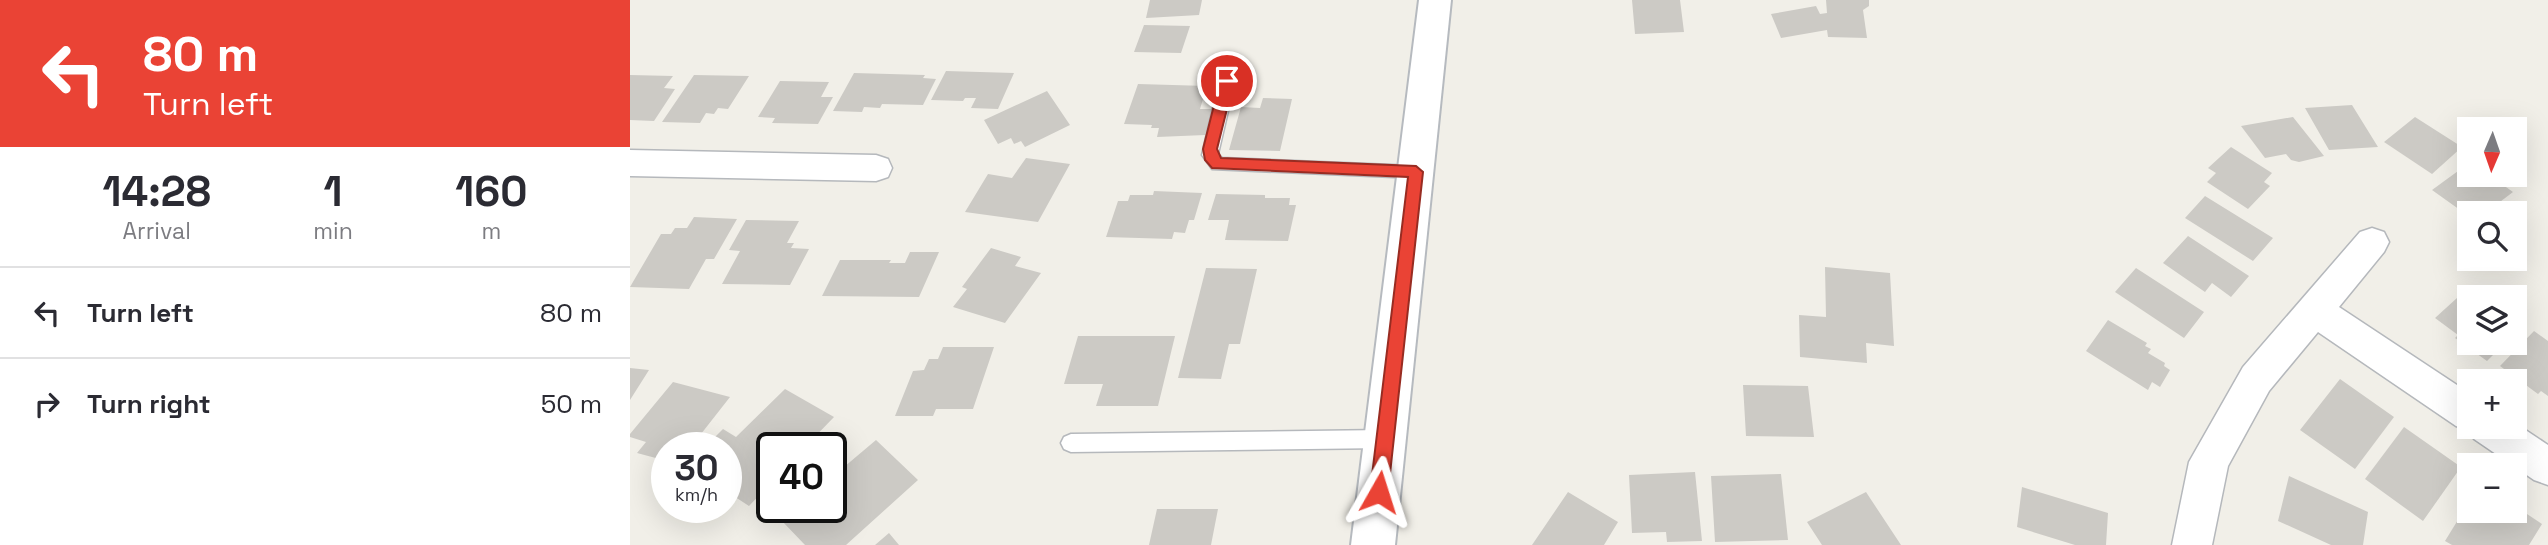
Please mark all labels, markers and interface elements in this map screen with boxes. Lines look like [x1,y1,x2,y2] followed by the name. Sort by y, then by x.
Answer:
[143,23,258,85] text: 80 m
[28,28,119,119] icon: left
[1197,51,1257,111] pin
[1208,62,1246,100] icon: arrive
[143,84,273,124] text: Turn left
[2457,117,2527,187] north arrow
[2457,117,2527,523] map controls
[102,165,211,218] text: 14:28
[324,165,343,218] text: 1
[455,165,528,218] text: 160
[2457,201,2527,271] button: search
[122,216,191,246] text: Arrival
[313,216,353,246] text: min
[482,216,501,246] text: m
[2457,285,2527,355] button: layers
[28,294,66,332] icon: left
[87,296,194,330] text: Turn left
[540,296,602,330] text: 80 m
[2457,369,2527,439] button: +
[28,385,66,423] icon: right
[87,387,211,421] text: Turn right
[541,387,602,421] text: 50 m
[756,432,847,523] speed limit sign: 40
[675,446,718,490] text: 30
[2457,453,2527,523] button: −
[1342,455,1416,529] position arrow
[675,483,718,506] text: km/h

